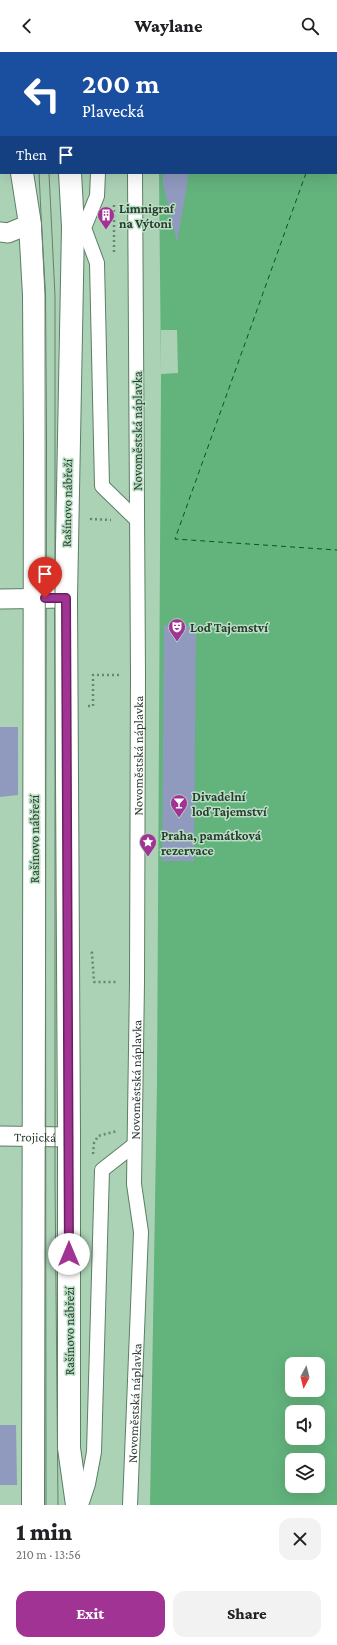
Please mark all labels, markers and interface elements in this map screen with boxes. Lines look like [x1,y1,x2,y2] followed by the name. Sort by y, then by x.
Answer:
[16,15,38,37] icon: back
[299,15,321,37] icon: search
[135,16,202,36] text: Waylane
[16,68,68,120] icon: left
[82,68,159,99] text: 200 m
[82,101,144,121] text: Plavecká
[55,144,77,166] icon: arrive
[16,147,47,163] text: Then
[119,201,175,231] place label: Limnigraf na Výtoni
[96,205,116,230] building icon: Limnigraf na Výtoni
[130,371,145,491] street label: Novoměstská náplavka
[59,458,75,547] street label: Rašínovo nábřeží
[28,557,62,598] pin
[34,563,56,585] icon: arrive
[167,617,187,642] theatre icon: Loď Tajemství
[190,620,269,636] place label: Loď Tajemství
[130,696,145,816] street label: Novoměstská náplavka
[192,789,268,820] place label: Divadelní loď Tajemství
[169,793,189,818] bar icon: Divadelní loď Tajemství
[27,794,42,883] street label: Rašínovo nábřeží
[161,828,262,858] place label: Praha, památková rezervace
[138,832,158,857] place icon: Praha, památková rezervace
[127,1020,144,1140] street label: Novoměstská náplavka
[14,1129,56,1145] street label: Trojická
[48,1233,90,1275] position arrow
[62,1286,77,1375] street label: Rašínovo nábřeží
[124,1343,144,1463] street label: Novoměstská náplavka
[285,1357,325,1397] north arrow
[285,1357,325,1493] map controls
[285,1405,325,1445] button: sound
[285,1453,325,1493] button: layers
[16,1518,72,1545] text: 1 min
[279,1518,321,1560] button: close
[16,1547,81,1562] text: 210 m · 13:56
[16,1591,165,1637] button: Exit
[173,1591,321,1637] button: Share

